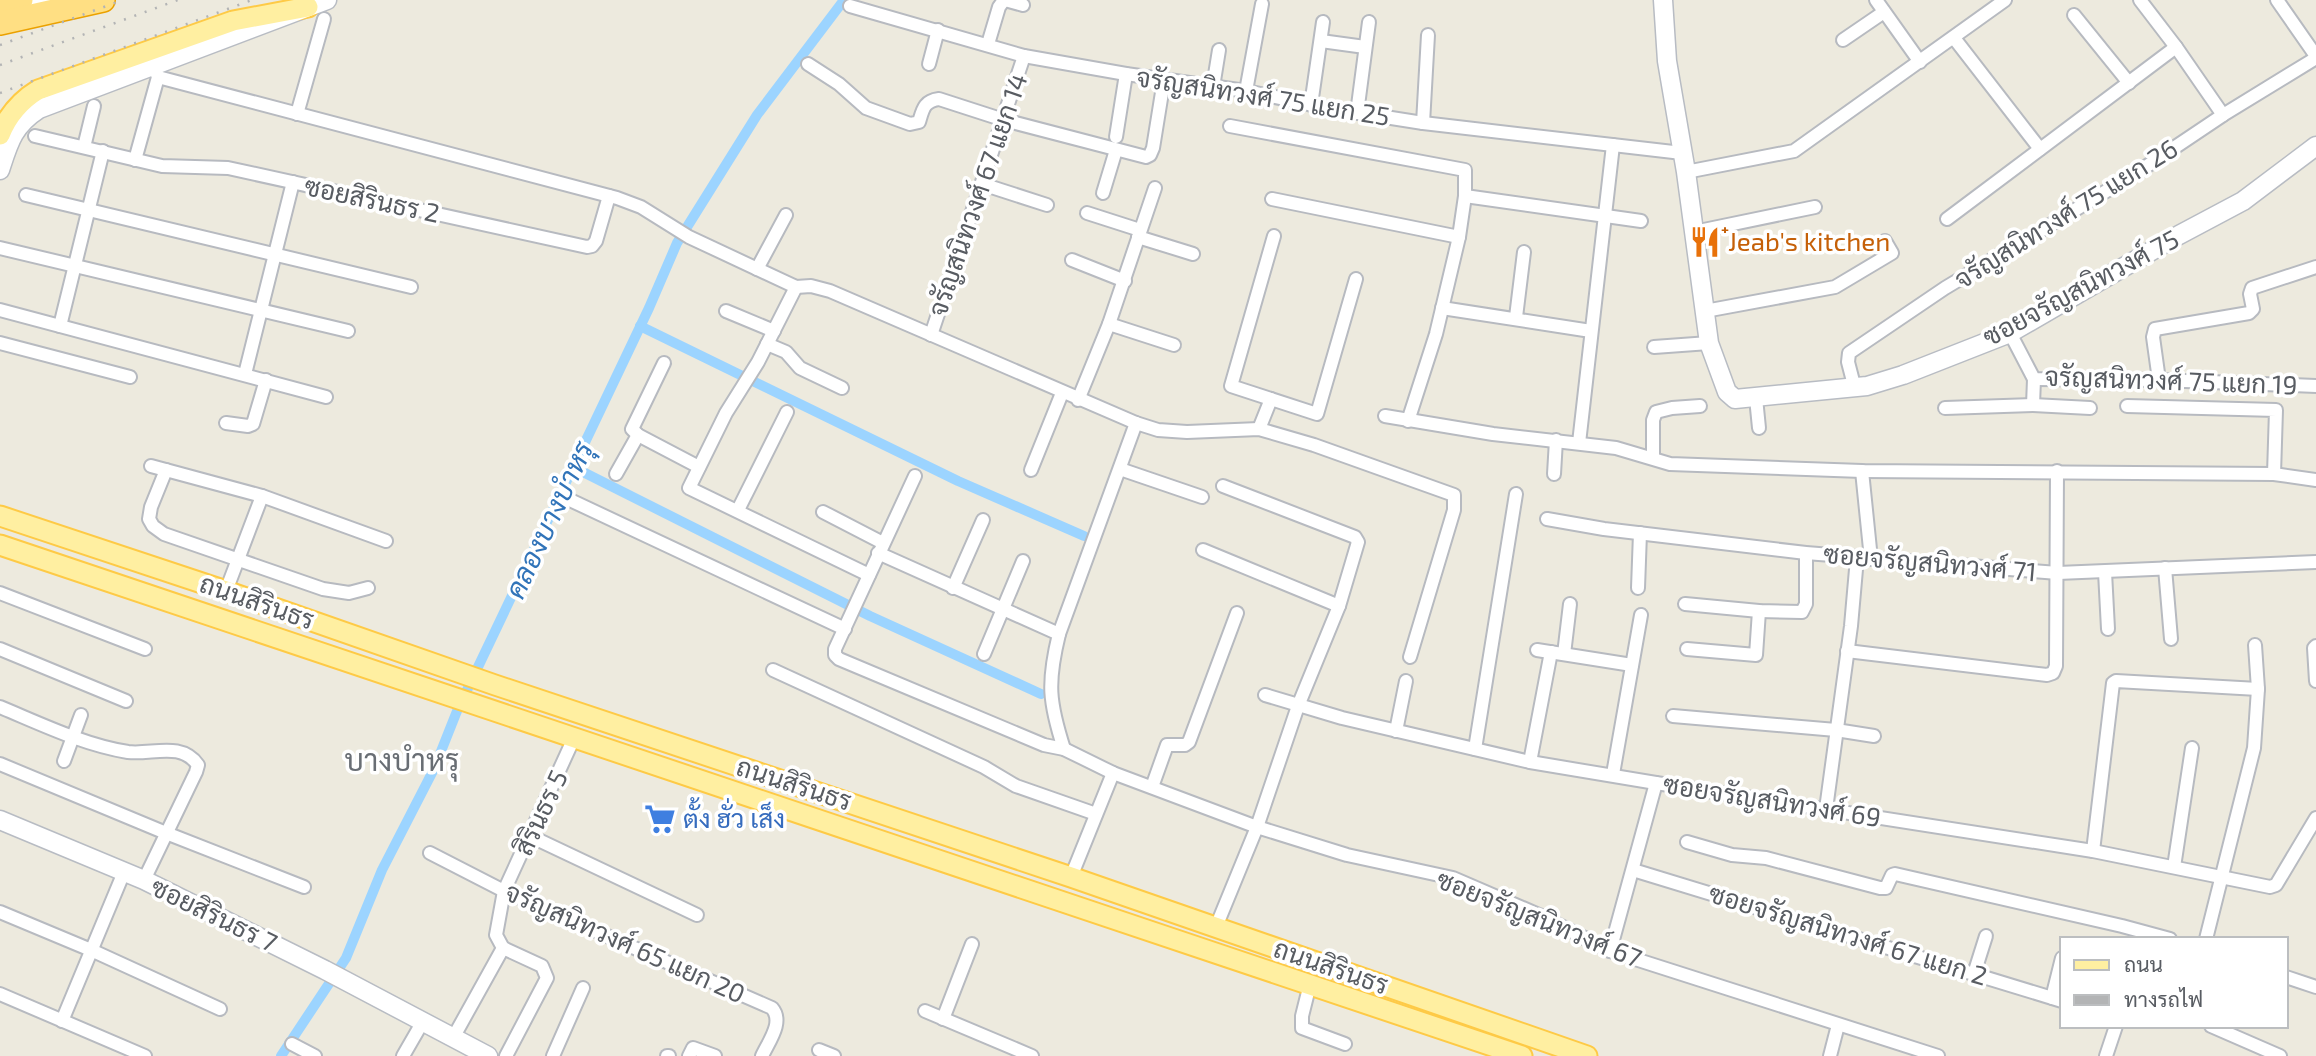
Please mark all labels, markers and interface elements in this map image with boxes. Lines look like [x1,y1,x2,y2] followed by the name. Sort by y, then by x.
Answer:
[1134,60,1392,133] street label: จรัญสนิทวงศ์ 75 แยก 25
[920,69,1035,321] street label: จรัญสนิทวงศ์ 67 แยก 14
[1948,131,2184,296] street label: จรัญสนิทวงศ์ 75 แยก 26
[302,169,443,228] street label: ซอยสิรินธร 2
[1977,222,2184,353] street label: ซอยจรัญสนิทวงศ์ 75
[1688,225,1722,259] restaurant icon: ๋Jeab's kitchen
[1721,225,1890,256] place label: ๋Jeab's kitchen
[2044,360,2298,401] street label: จรัญสนิทวงศ์ 75 แยก 19
[497,434,604,605] water label: คลองบางบำหรุ
[1822,537,2038,588] street label: ซอยจรัญสนิทวงศ์ 71
[196,567,319,635] street label: ถนนสิรินธร
[344,741,460,782] district label: บางบำหรุ
[733,749,856,816] street label: ถนนสิรินธร
[506,765,573,860] street label: สิรินธร 5
[1661,767,1883,834] street label: ซอยจรัญสนิทวงศ์ 69
[683,797,785,833] place label: ตั้ง ฮั่ว เส็ง
[643,802,677,836] supermarket icon: ตั้ง ฮั่ว เส็ง
[1432,862,1647,975] street label: ซอยจรัญสนิทวงศ์ 67
[147,870,283,957] street label: ซอยสิรินธร 7
[500,875,750,1010] street label: จรัญสนิทวงศ์ 65 แยก 20
[1705,876,1991,993] street label: ซอยจรัญสนิทวงศ์ 67 แยก 2
[1270,932,1393,1000] street label: ถนนสิรินธร
[2060,937,2288,1028] legend
[2124,951,2163,976] text: ถนน
[2124,986,2203,1011] text: ทางรถไฟ

